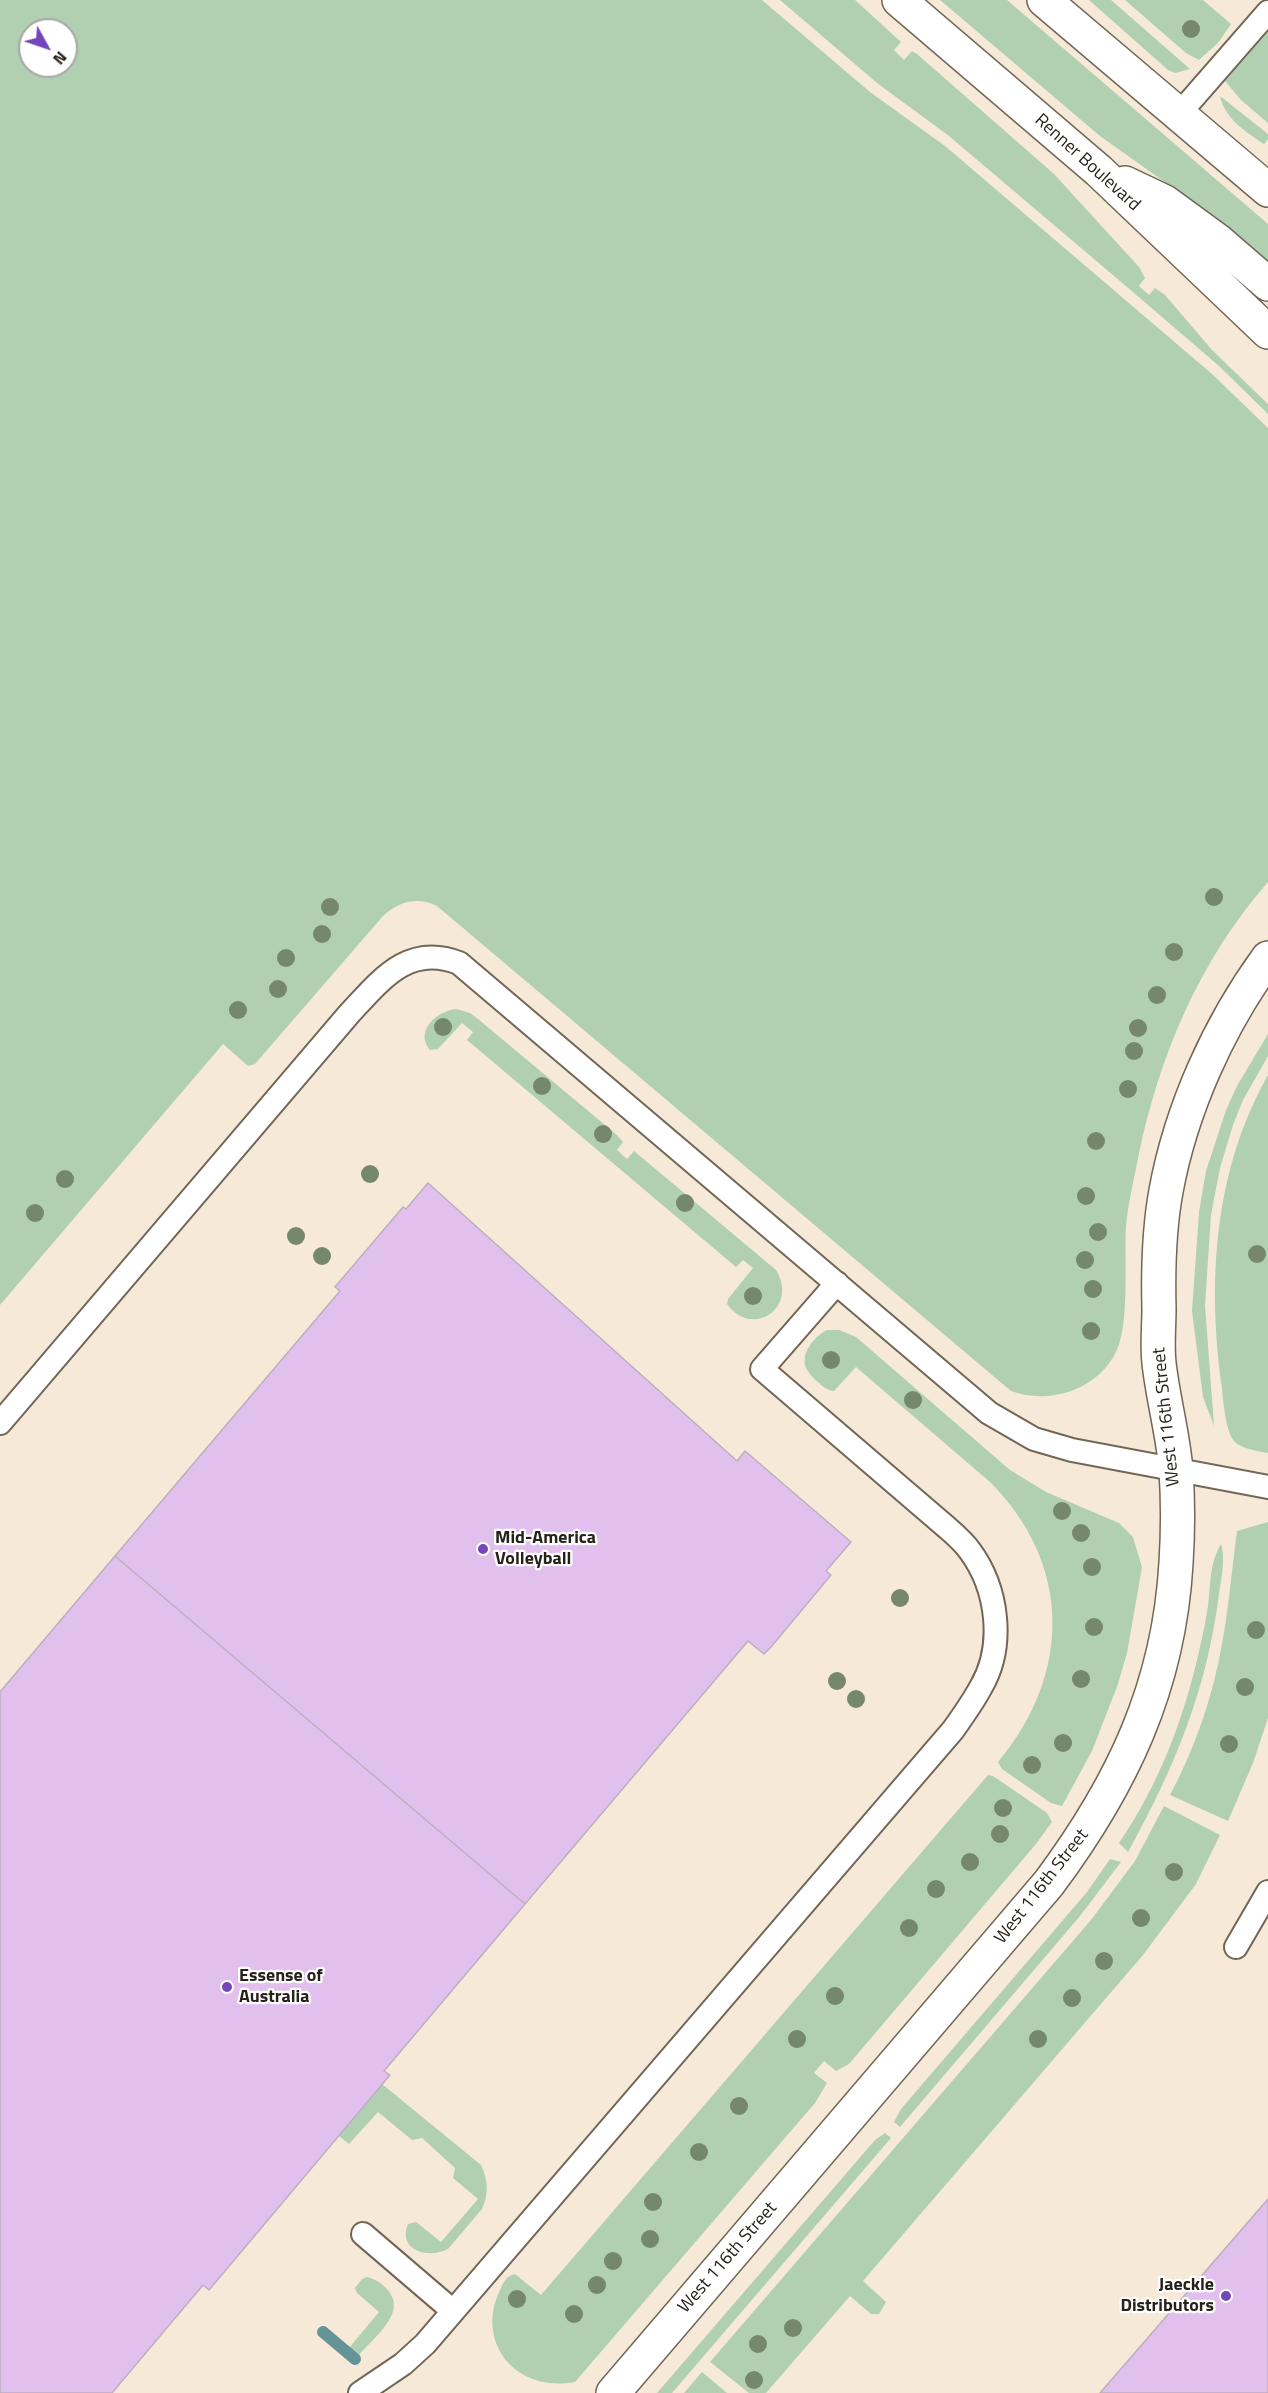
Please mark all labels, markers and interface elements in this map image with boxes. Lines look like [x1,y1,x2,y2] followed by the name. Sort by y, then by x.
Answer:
[18,18,78,78] north arrow
[47,46,73,70] text: N
[1030,110,1144,216] street label: Renner Boulevard
[1149,1346,1185,1488] street label: West 116th Street
[495,1528,596,1570] place label: Mid-America Volleyball
[476,1542,490,1556] marker: Mid-America Volleyball
[990,1825,1094,1949] street label: West 116th Street
[239,1966,323,2008] place label: Essense of Australia
[220,1980,234,1994] marker: Essense of Australia
[674,2198,782,2318] street label: West 116th Street
[1120,2275,1214,2318] place label: Jaeckle Distributors
[1219,2289,1233,2303] marker: Jaeckle Distributors

